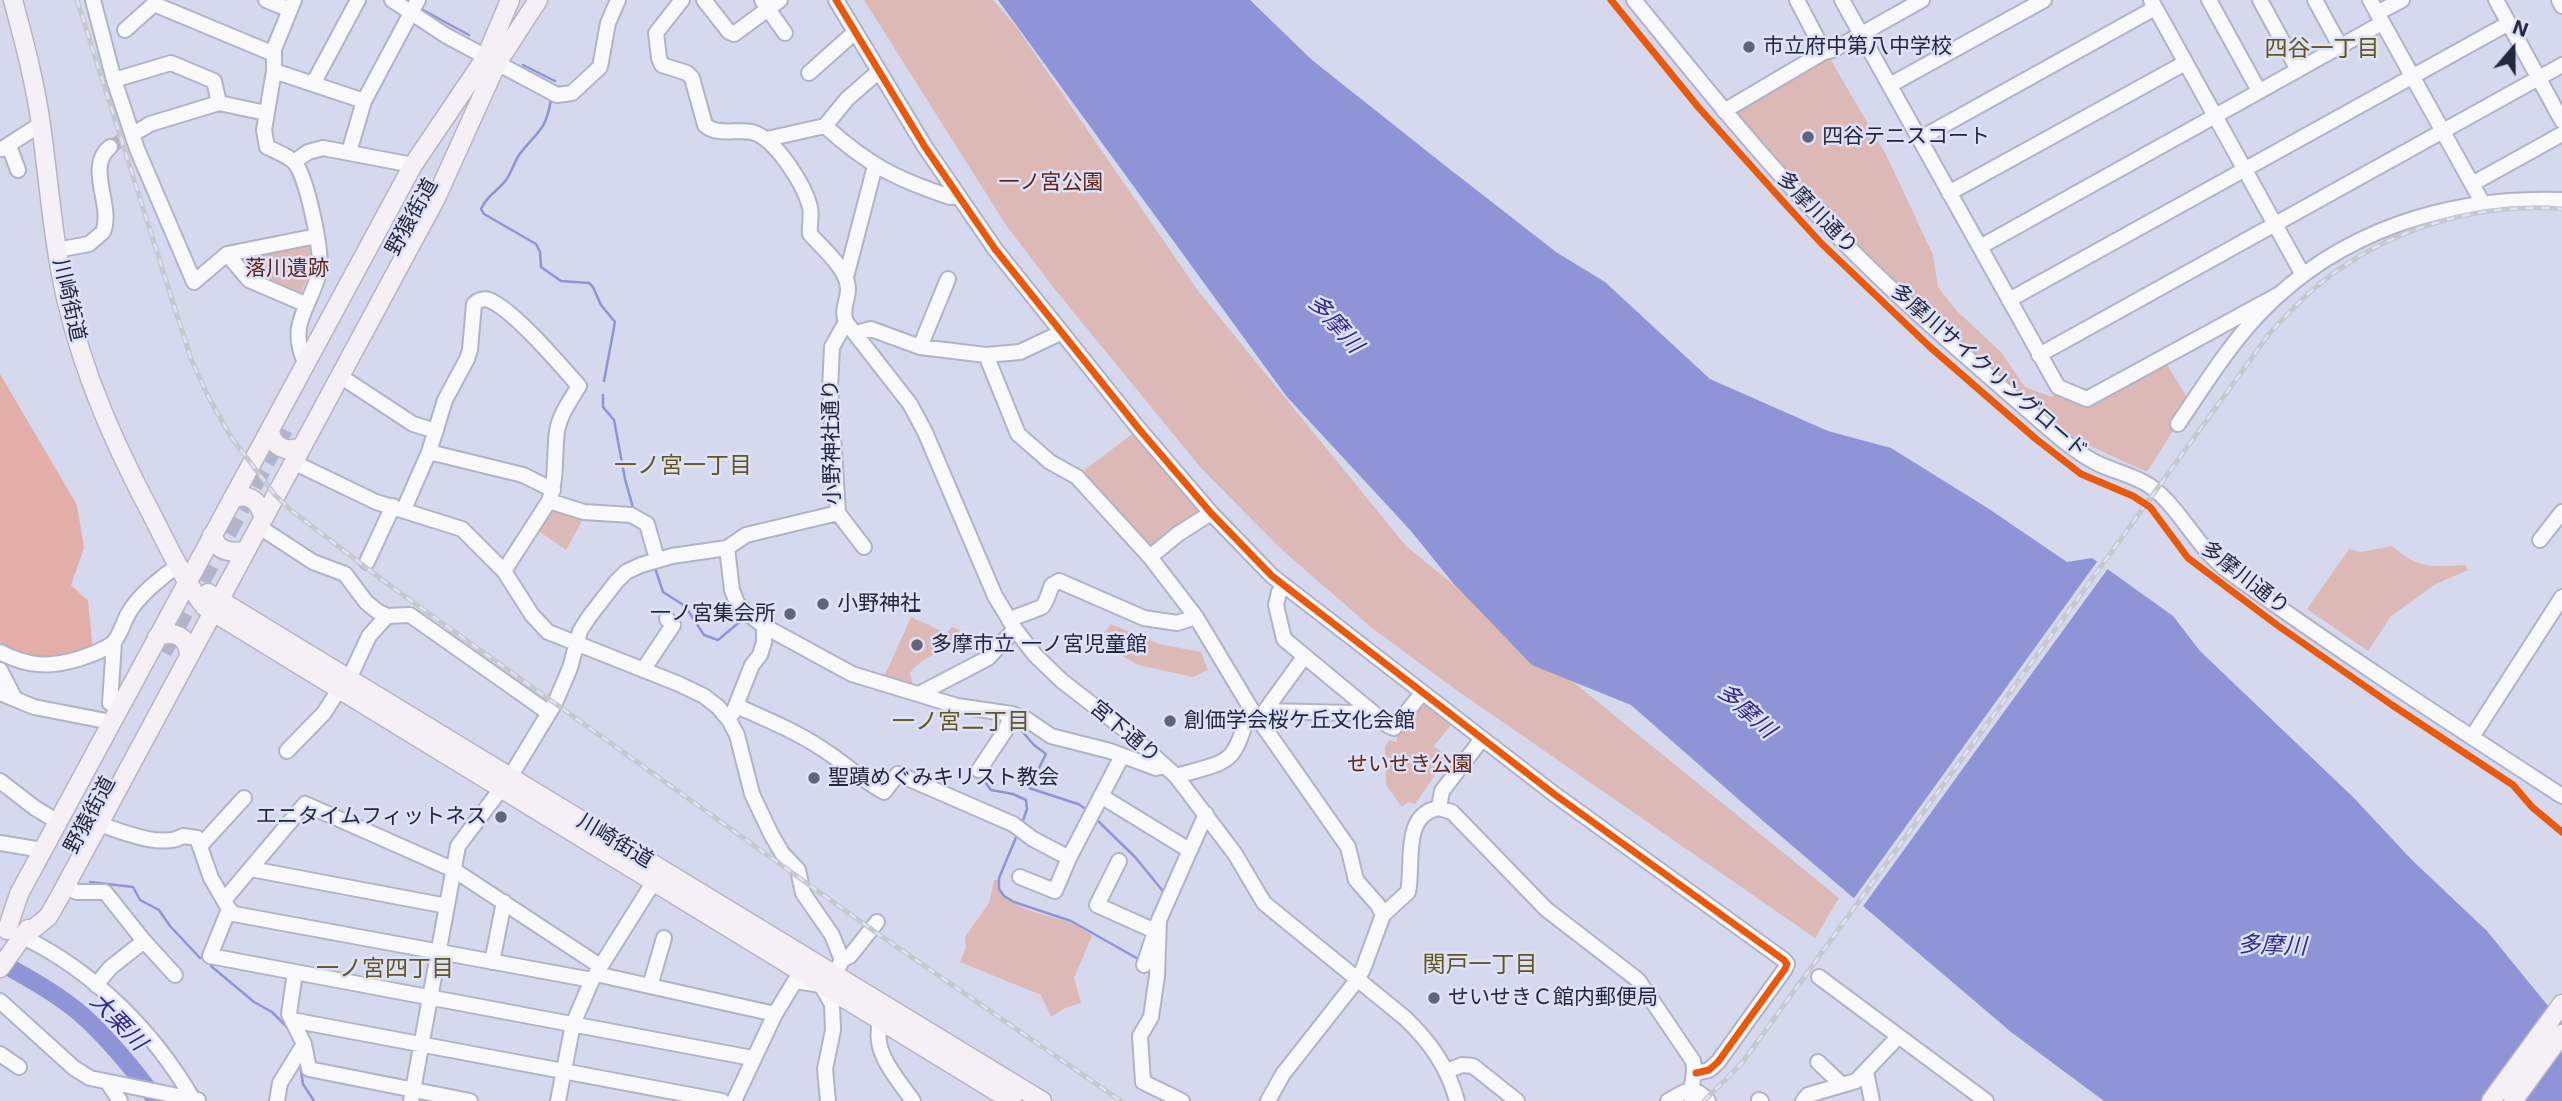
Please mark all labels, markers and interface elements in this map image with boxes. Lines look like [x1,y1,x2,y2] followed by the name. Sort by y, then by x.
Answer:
[2478,14,2548,84] north arrow
[2510,16,2531,42] text: N
[1763,34,1952,60] place label: 市立府中第八中学校
[2265,35,2379,63] district label: 四谷一丁目
[1741,39,1757,55] marker: 市立府中第八中学校
[1822,124,1990,150] place label: 四谷テニスコート
[1800,129,1816,145] marker: 四谷テニスコート
[1771,166,1863,260] street label: 多摩川通り
[999,170,1103,196] park label: 一ノ宮公園
[381,174,443,260] street label: 野猿街道
[47,256,91,344] street label: 川崎街道
[245,256,329,282] park label: 落川遺跡
[1886,279,2092,463] street label: 多摩川サイクリングロード
[1302,289,1368,359] water label: 多摩川
[818,379,846,505] street label: 小野神社通り
[614,452,752,480] district label: 一ノ宮一丁目
[2196,536,2294,620] street label: 多摩川通り
[837,591,921,617] place label: 小野神社
[815,596,831,612] marker: 小野神社
[650,601,776,627] place label: 一ノ宮集会所
[782,606,798,622] marker: 一ノ宮集会所
[931,632,1147,658] place label: 多摩市立 一ノ宮児童館
[909,637,925,653] marker: 多摩市立 一ノ宮児童館
[1711,678,1781,744] water label: 多摩川
[1085,695,1165,769] street label: 宮下通り
[892,708,1030,736] district label: 一ノ宮二丁目
[1184,708,1415,734] place label: 創価学会桜ケ丘文化会館
[1162,713,1178,729] marker: 創価学会桜ケ丘文化会館
[1347,752,1473,778] park label: せいせき公園
[828,765,1059,791] place label: 聖蹟めぐみキリスト教会
[806,770,822,786] marker: 聖蹟めぐみキリスト教会
[59,772,121,858] street label: 野猿街道
[256,804,487,830] place label: エニタイムフィットネス
[493,809,509,825] marker: エニタイムフィットネス
[573,809,657,873] street label: 川崎街道
[2237,931,2307,961] water label: 多摩川
[1423,951,1537,979] district label: 関戸一丁目
[316,955,454,983] district label: 一ノ宮四丁目
[1448,985,1658,1011] place label: せいせきＣ館内郵便局
[84,988,152,1056] water label: 大栗川
[1426,990,1442,1006] marker: せいせきＣ館内郵便局

